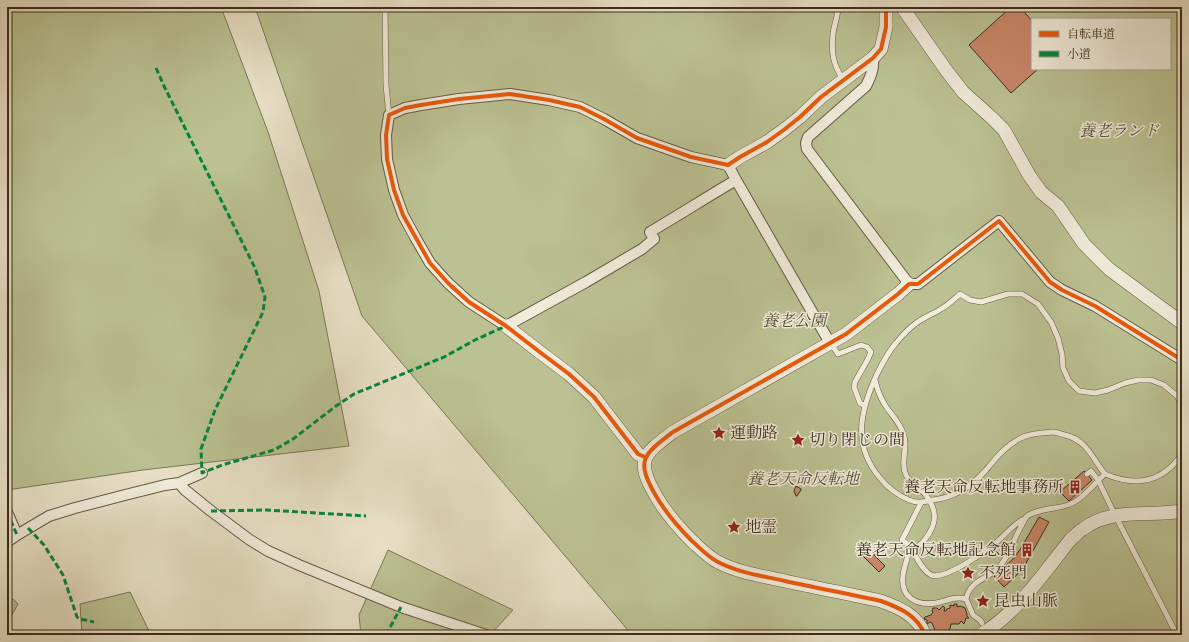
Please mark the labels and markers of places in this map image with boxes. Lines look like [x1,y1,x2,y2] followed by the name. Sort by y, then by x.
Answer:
[730,422,778,444] place label: 運動路
[711,425,727,441] place icon: 運動路
[809,429,905,451] place label: 切り閉じの間
[790,432,806,448] place icon: 切り閉じの間
[904,476,1064,498] place label: 養老天命反転地事務所
[1067,479,1083,495] building icon: 養老天命反転地事務所
[745,516,777,538] place label: 地霊
[726,519,742,535] place icon: 地霊
[856,539,1016,561] place label: 養老天命反転地記念館
[1019,542,1035,558] building icon: 養老天命反転地記念館
[979,562,1027,584] place label: 不死門
[960,565,976,581] place icon: 不死門
[994,590,1058,612] place label: 昆虫山脈
[975,593,991,609] place icon: 昆虫山脈

